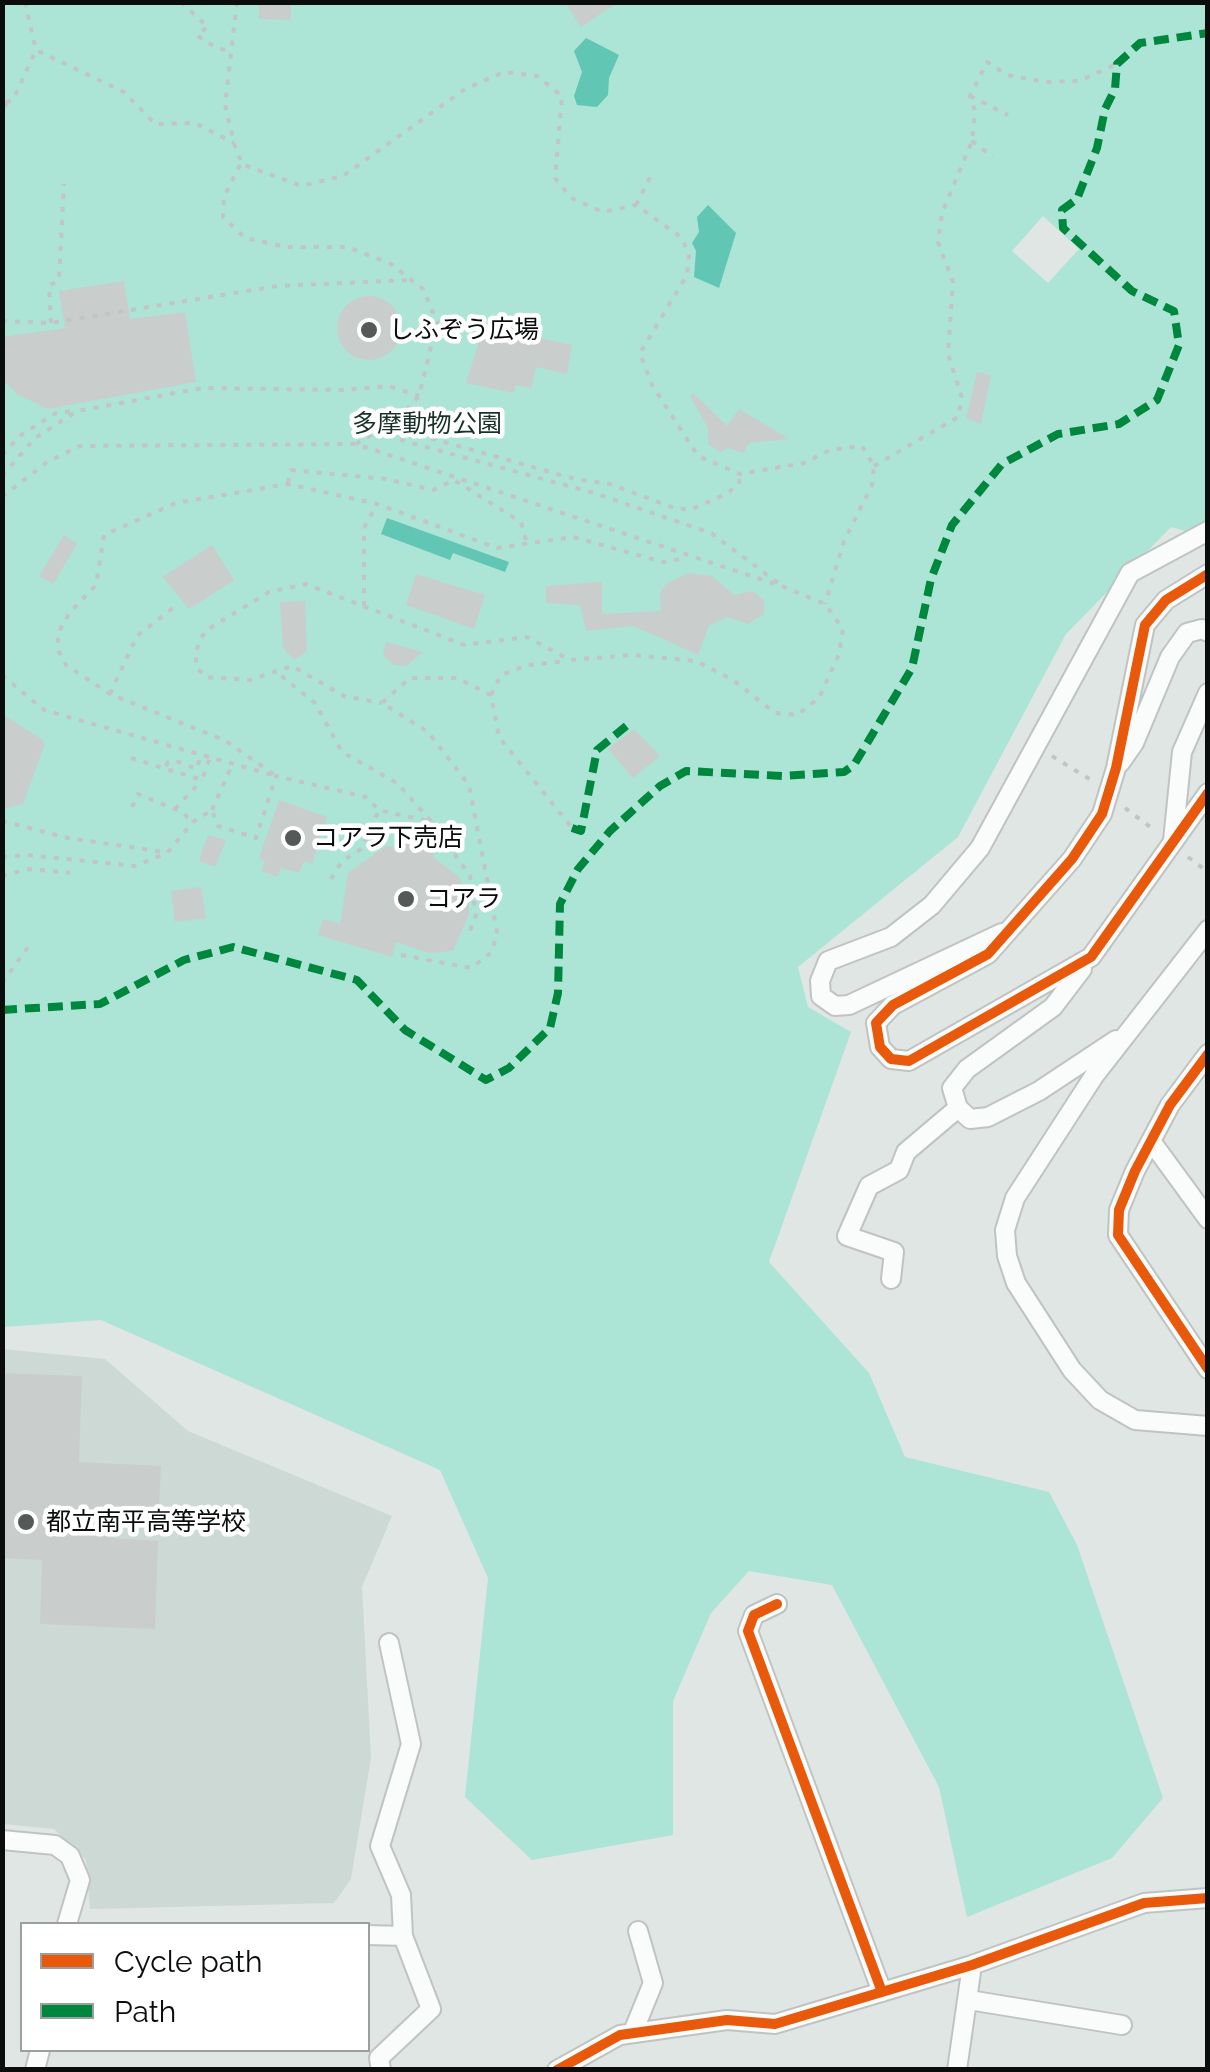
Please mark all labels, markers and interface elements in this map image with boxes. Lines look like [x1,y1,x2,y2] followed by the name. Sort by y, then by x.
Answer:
[389,315,539,345] place label: しふぞう広場
[358,319,380,341] marker: しふぞう広場
[352,409,502,439] park label: 多摩動物公園
[313,823,463,853] place label: コアラ下売店
[282,827,304,849] marker: コアラ下売店
[426,884,501,914] place label: コアラ
[395,888,417,910] marker: コアラ
[46,1507,246,1537] place label: 都立南平高等学校
[15,1511,37,1533] marker: 都立南平高等学校
[20,1922,370,2052] legend
[114,1944,262,1979] text: Cycle path
[114,1994,176,2029] text: Path

